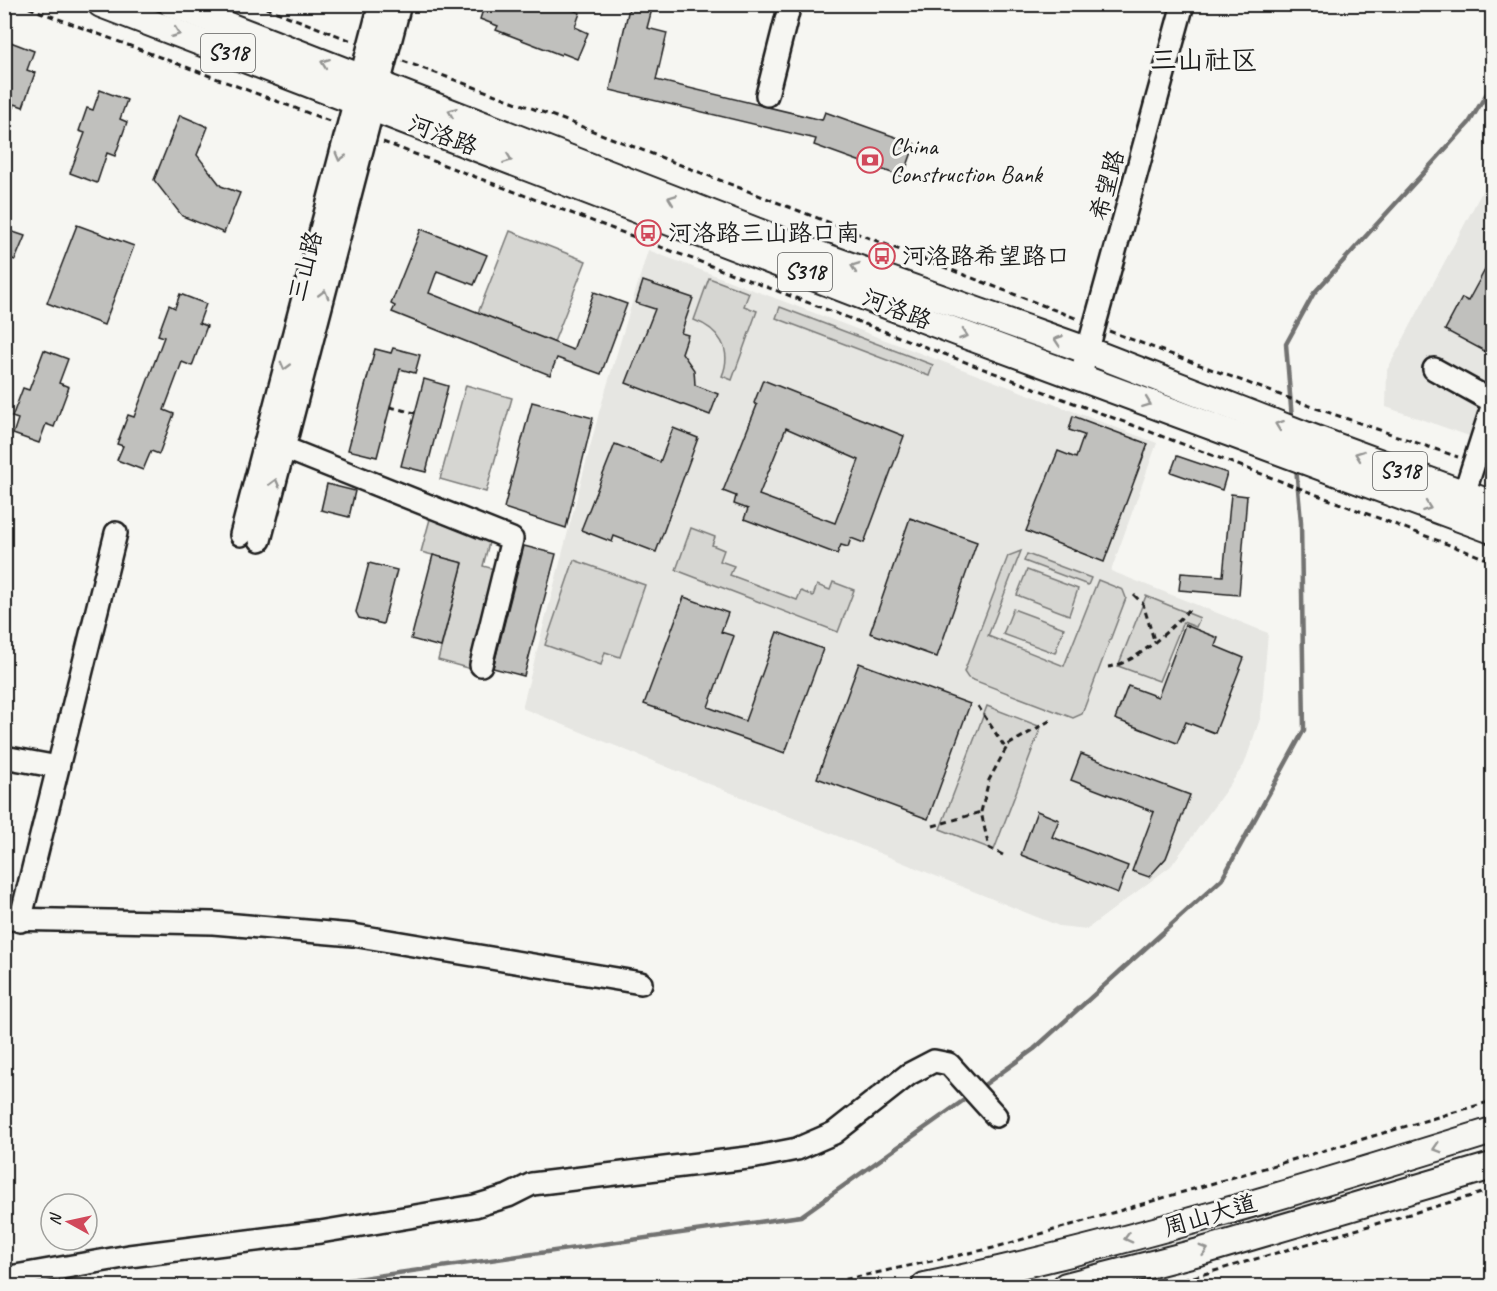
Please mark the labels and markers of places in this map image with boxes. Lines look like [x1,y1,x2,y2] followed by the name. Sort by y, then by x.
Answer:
[890,131,1044,189] place label: China Construction Bank
[855,145,885,175] bank icon: China Construction Bank
[633,218,663,248] bus stop icon: 河洛路三山路口南
[668,218,860,248] place label: 河洛路三山路口南
[867,241,897,271] bus stop icon: 河洛路希望路口
[902,241,1070,271] place label: 河洛路希望路口

